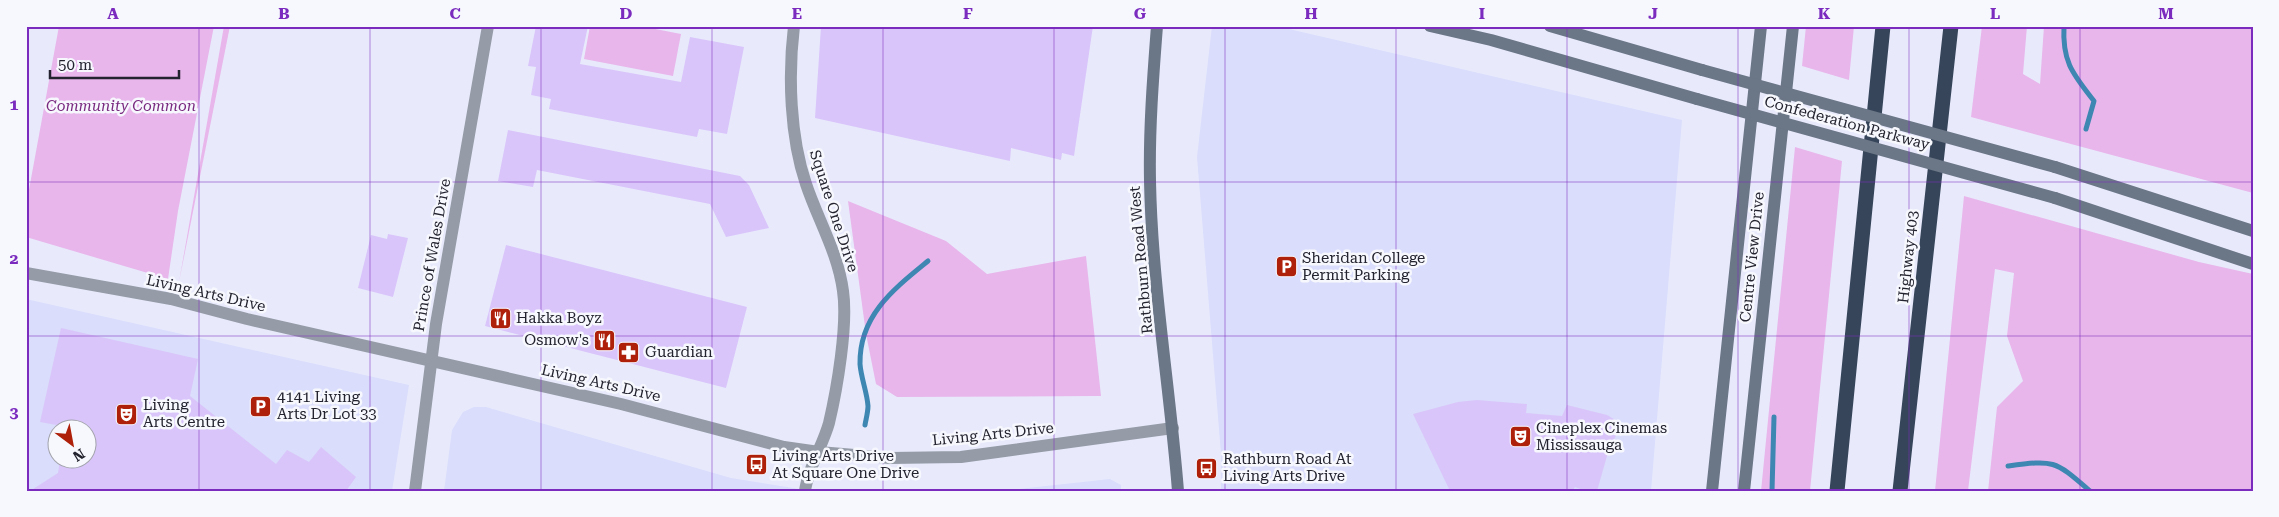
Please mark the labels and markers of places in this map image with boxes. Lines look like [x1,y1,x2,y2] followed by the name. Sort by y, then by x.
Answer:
[1302,249,1425,284] place label: Sheridan College Permit Parking
[1274,255,1298,279] parking icon: Sheridan College Permit Parking
[488,306,512,330] restaurant icon: Hakka Boyz
[516,309,601,327] place label: Hakka Boyz
[593,328,617,352] restaurant icon: Osmow's
[524,331,589,349] place label: Osmow's
[617,340,641,364] pharmacy icon: Guardian
[645,343,713,361] place label: Guardian
[277,388,377,423] place label: 4141 Living Arts Dr Lot 33
[249,394,273,418] parking icon: 4141 Living Arts Dr Lot 33
[143,396,225,431] place label: Living Arts Centre
[115,402,139,426] theatre icon: Living Arts Centre
[1536,419,1667,454] place label: Cineplex Cinemas Mississauga
[1508,425,1532,449] theatre icon: Cineplex Cinemas Mississauga
[772,447,919,482] place label: Living Arts Drive At Square One Drive
[1223,450,1352,485] place label: Rathburn Road At Living Arts Drive
[744,453,768,477] bus stop icon: Living Arts Drive At Square One Drive
[1195,456,1219,480] bus stop icon: Rathburn Road At Living Arts Drive

